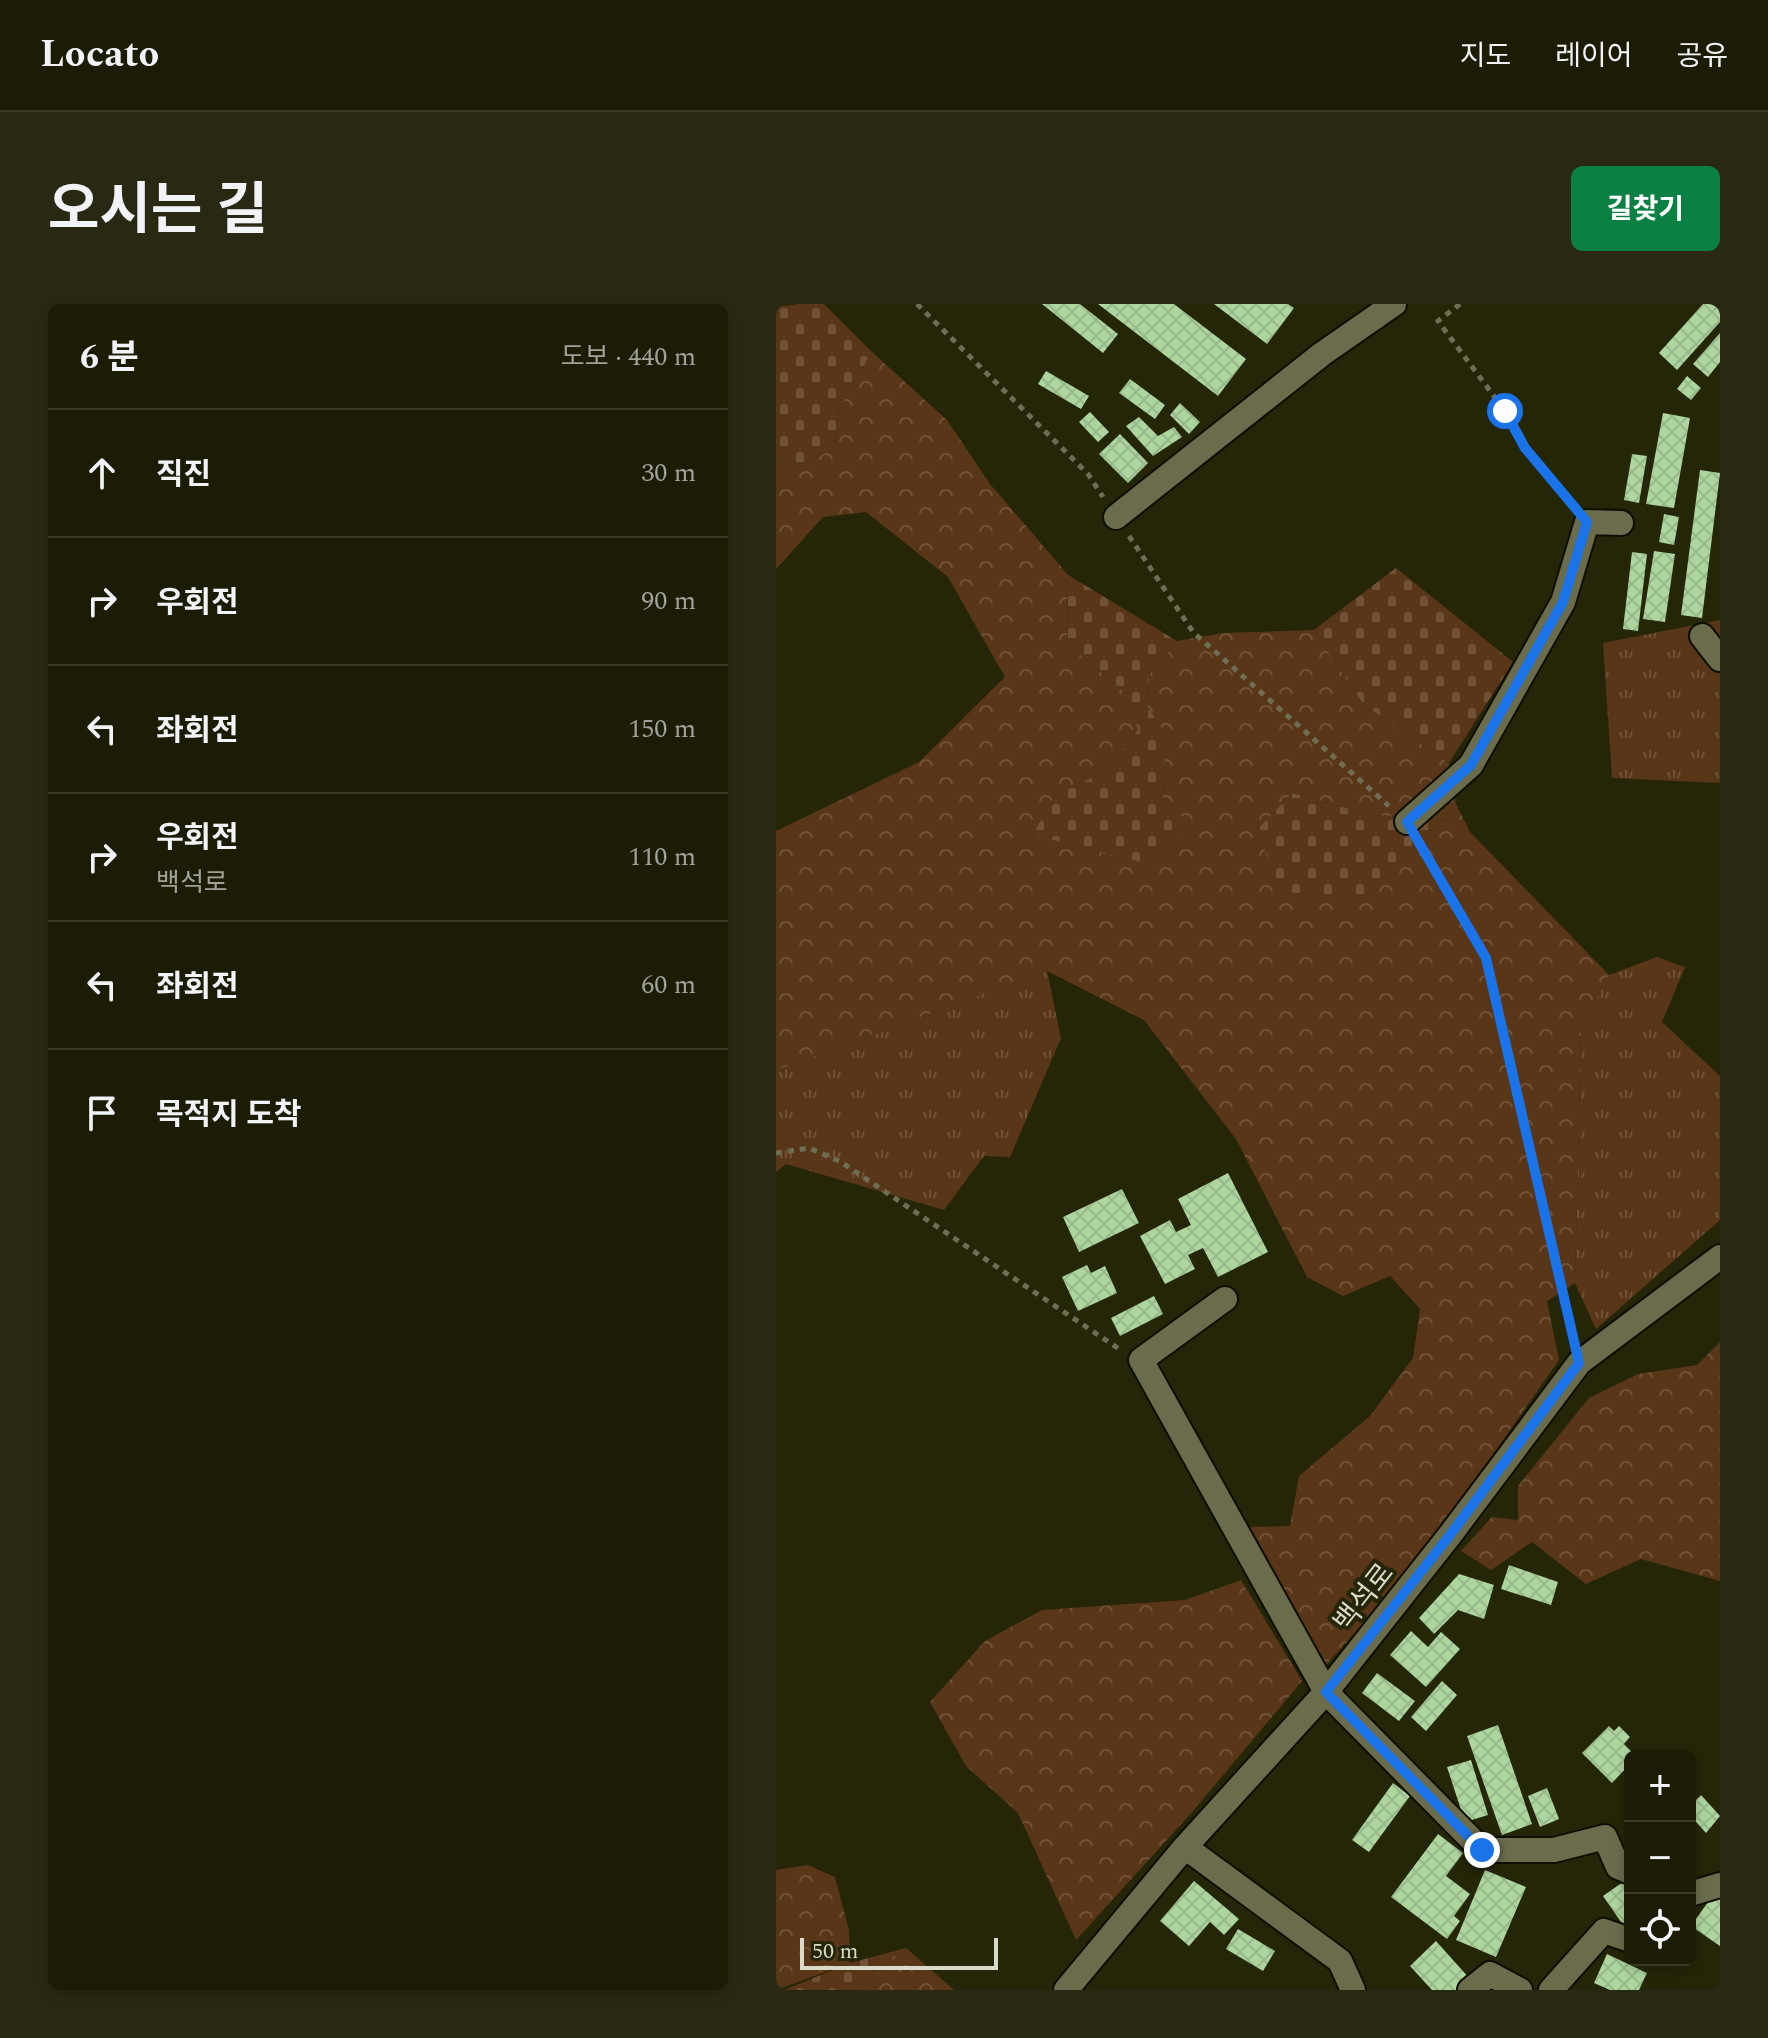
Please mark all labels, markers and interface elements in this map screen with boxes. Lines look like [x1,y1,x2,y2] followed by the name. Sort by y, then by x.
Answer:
[40,26,159,84] text: Locato
[1460,35,1511,78] text: 지도
[1555,35,1632,78] text: 레이어
[1676,35,1728,78] text: 공유
[1571,166,1720,251] button: 길찾기
[48,169,268,254] text: 오시는 길
[80,332,139,384] text: 6 분
[561,337,696,377] text: 도보 · 440 m
[1487,393,1523,429] route start
[80,451,124,495] icon: ahead
[156,452,211,498] text: 직진
[641,453,696,493] text: 30 m
[80,579,124,623] icon: right
[156,580,239,626] text: 우회전
[641,581,696,621] text: 90 m
[80,707,124,751] icon: left
[156,708,239,754] text: 좌회전
[628,709,696,749] text: 150 m
[156,815,239,861] text: 우회전
[80,835,124,879] icon: right
[628,837,696,877] text: 110 m
[156,863,228,903] text: 백석로
[80,963,124,1007] icon: left
[156,964,239,1010] text: 좌회전
[641,965,696,1005] text: 60 m
[80,1091,124,1135] icon: arrive
[156,1092,302,1138] text: 목적지 도착
[1323,1554,1405,1642] street label: 백석로
[1624,1750,1696,1966] map controls
[1624,1750,1696,1822] button: +
[1624,1822,1696,1894] button: −
[1464,1832,1500,1868] route end
[1624,1894,1696,1966] button: locate
[800,1934,998,1970] scale bar
[812,1935,858,1968] text: 50 m

